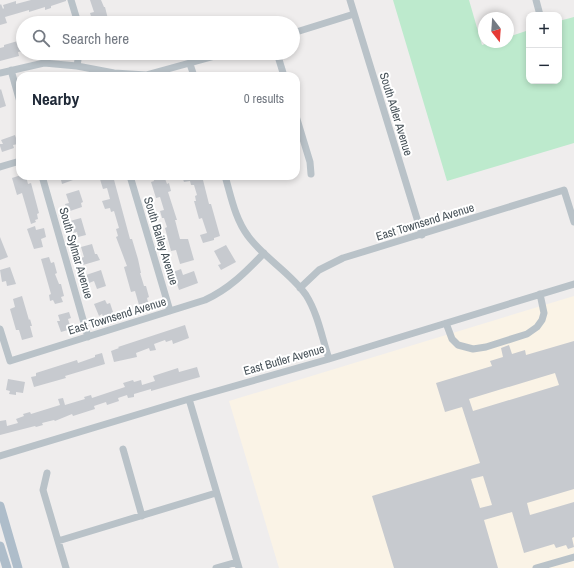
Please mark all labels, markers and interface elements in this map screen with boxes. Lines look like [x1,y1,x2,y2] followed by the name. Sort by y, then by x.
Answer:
[478,12,514,48] north arrow
[526,12,562,84] map controls
[526,12,562,48] button: +
[16,16,300,60] search box
[30,27,52,49] icon: search
[62,28,129,49] text: Search here
[526,48,562,84] button: −
[376,70,416,158] street label: South Adler Avenue
[32,87,79,110] text: Nearby
[244,90,284,107] text: 0 results
[140,195,182,287] street label: South Bailey Avenue
[374,199,476,245] street label: East Townsend Avenue
[55,205,97,301] street label: South Sylmar Avenue
[66,293,168,339] street label: East Townsend Avenue
[242,341,326,379] street label: East Butler Avenue

